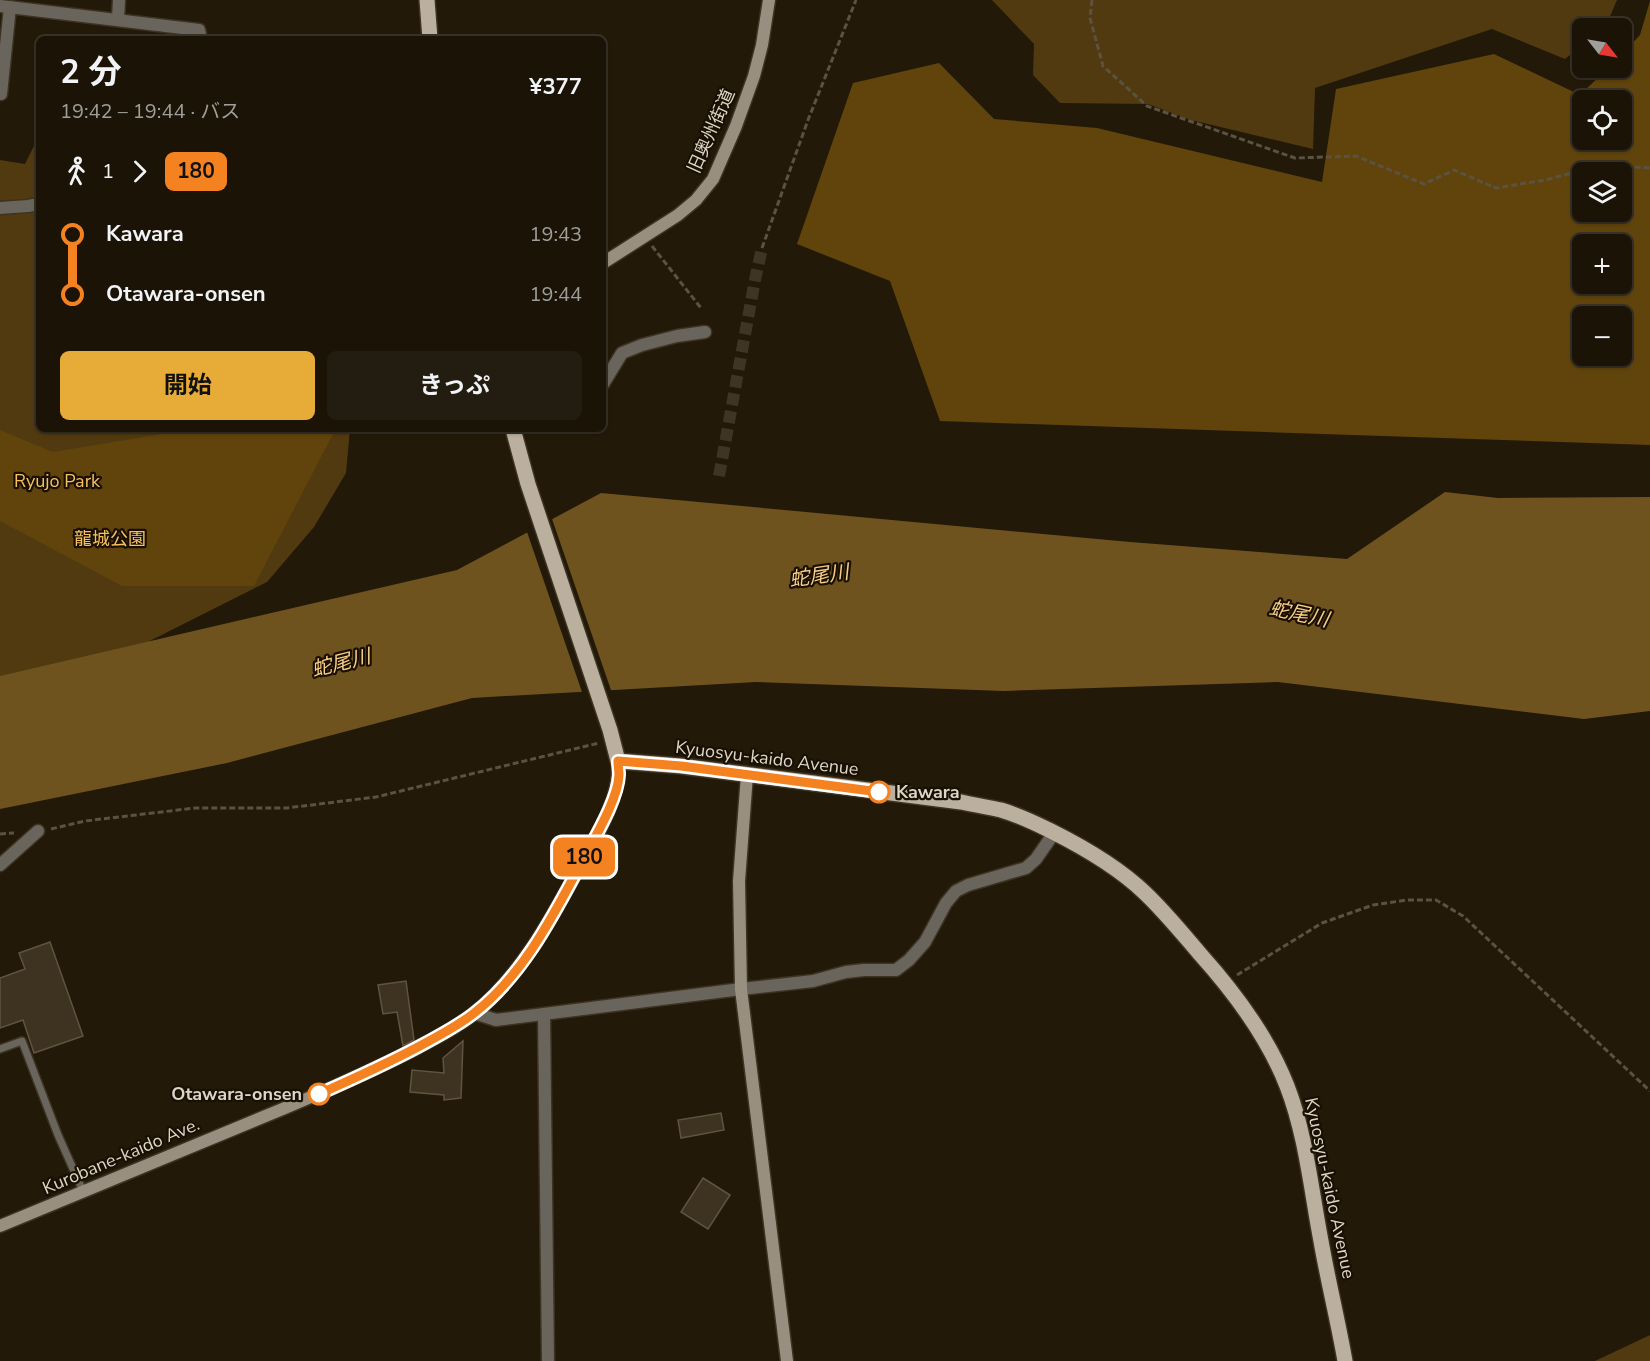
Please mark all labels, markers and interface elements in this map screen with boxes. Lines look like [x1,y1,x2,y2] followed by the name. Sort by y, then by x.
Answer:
[1572,18,1632,78] north arrow
[1572,18,1632,366] map controls
[60,50,122,95] text: 2 分
[529,72,582,102] text: ¥377
[682,85,740,177] street label: 旧奥州街道
[1572,90,1632,150] button: locate
[60,98,240,125] text: 19:42 – 19:44 · バス
[60,155,93,188] icon: walk
[123,155,156,188] icon: forward
[177,157,215,185] text: 180
[102,158,114,185] text: 1
[1572,162,1632,222] button: layers
[106,219,184,249] text: Kawara
[529,221,582,248] text: 19:43
[1572,234,1632,294] button: +
[106,279,266,309] text: Otawara-onsen
[529,281,582,308] text: 19:44
[1572,306,1632,366] button: −
[60,351,315,420] button: 開始
[327,351,582,420] button: きっぷ
[14,469,101,493] park label: Ryujo Park
[74,527,146,551] park label: 龍城公園
[787,558,853,594] water label: 蛇尾川
[1267,595,1333,634] water label: 蛇尾川
[309,642,375,683] water label: 蛇尾川
[674,735,860,781] street label: Kyuosyu-kaido Avenue
[896,780,960,804] place label: Kawara
[868,781,890,803] marker: Kawara
[550,838,618,876] line badge: 180
[565,843,603,871] text: 180
[171,1082,302,1106] place label: Otawara-onsen
[308,1083,330,1105] marker: Otawara-onsen
[1299,1095,1361,1281] street label: Kyuosyu-kaido Avenue
[39,1112,203,1200] street label: Kurobane-kaido Ave.

